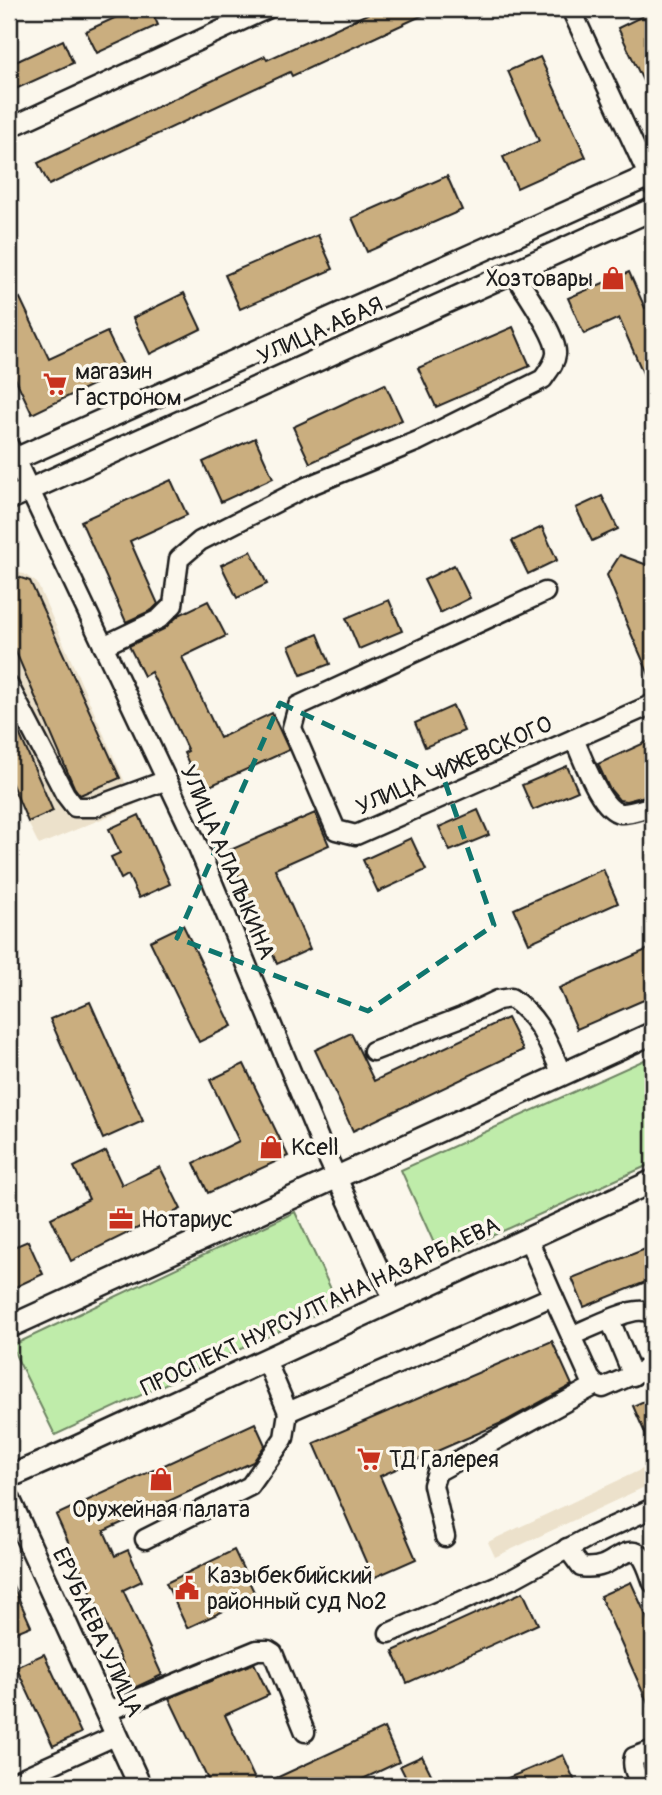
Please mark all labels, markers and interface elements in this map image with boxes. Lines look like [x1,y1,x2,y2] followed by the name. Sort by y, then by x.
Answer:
[486,264,593,293] place label: Хозтовары
[599,264,627,292] shop icon: Хозтовары
[253,290,388,371] street label: УЛИЦА АБАЯ
[75,357,182,412] place label: магазин Гастроном
[41,370,69,398] supermarket icon: магазин Гастроном
[352,709,557,822] street label: УЛИЦА ЧИЖЕВСКОГО
[174,761,282,964] street label: УЛИЦА АЛАЛЫКИНА
[257,1133,285,1161] shop icon: Kcell
[291,1133,339,1162] place label: Kcell
[107,1205,135,1233] office icon: Нотариус
[141,1205,233,1234] place label: Нотариус
[136,1210,504,1403] street label: ПРОСПЕКТ НУРСУЛТАНА НАЗАРБАЕВА
[355,1445,383,1473] supermarket icon: ТД Галерея
[389,1445,499,1474] place label: ТД Галерея
[147,1465,175,1493] shop icon: Оружейная палата
[72,1495,250,1524] place label: Оружейная палата
[46,1543,149,1722] street label: ЕРУБАЕВА УЛИЦА
[207,1561,387,1616] place label: Казыбекбийский районный суд №2
[173,1574,201,1602] public building icon: Казыбекбийский районный суд №2

